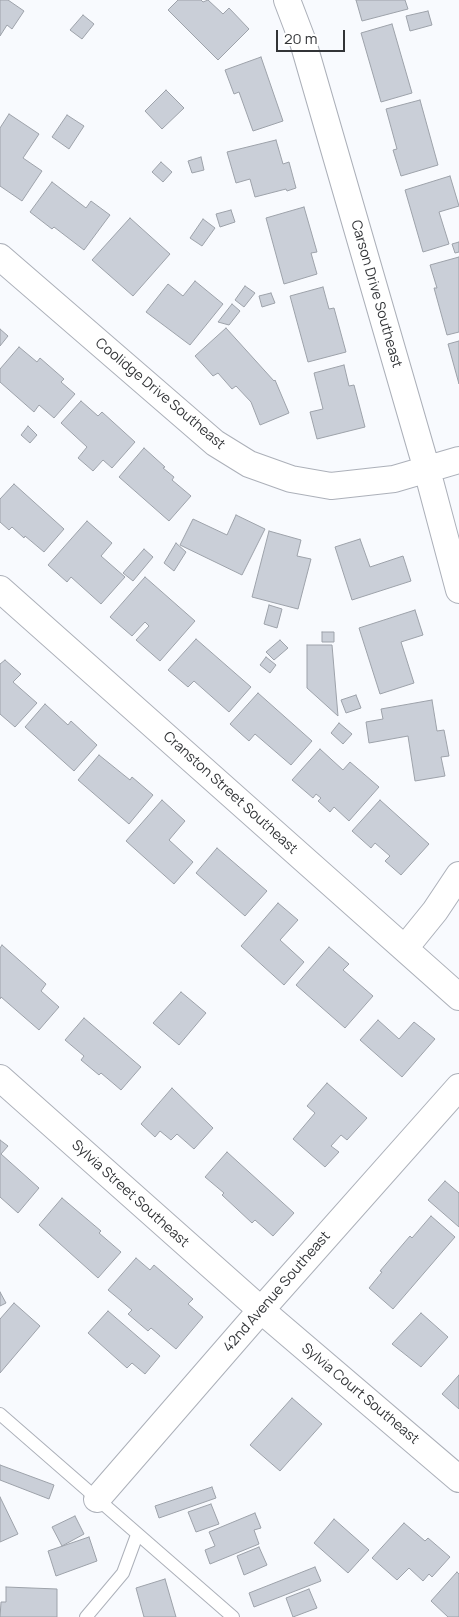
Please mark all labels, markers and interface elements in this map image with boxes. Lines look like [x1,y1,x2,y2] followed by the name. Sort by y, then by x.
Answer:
[279,20,348,52] scale bar
[284,28,317,49] text: 20 m
[347,218,405,370] street label: Carson Drive Southeast
[92,335,228,453] street label: Coolidge Drive Southeast
[159,728,301,858] street label: Cranston Street Southeast
[68,1137,192,1251] street label: Sylvia Street Southeast
[220,1228,334,1356] street label: 42nd Avenue Southeast
[298,1340,422,1448] street label: Sylvia Court Southeast

